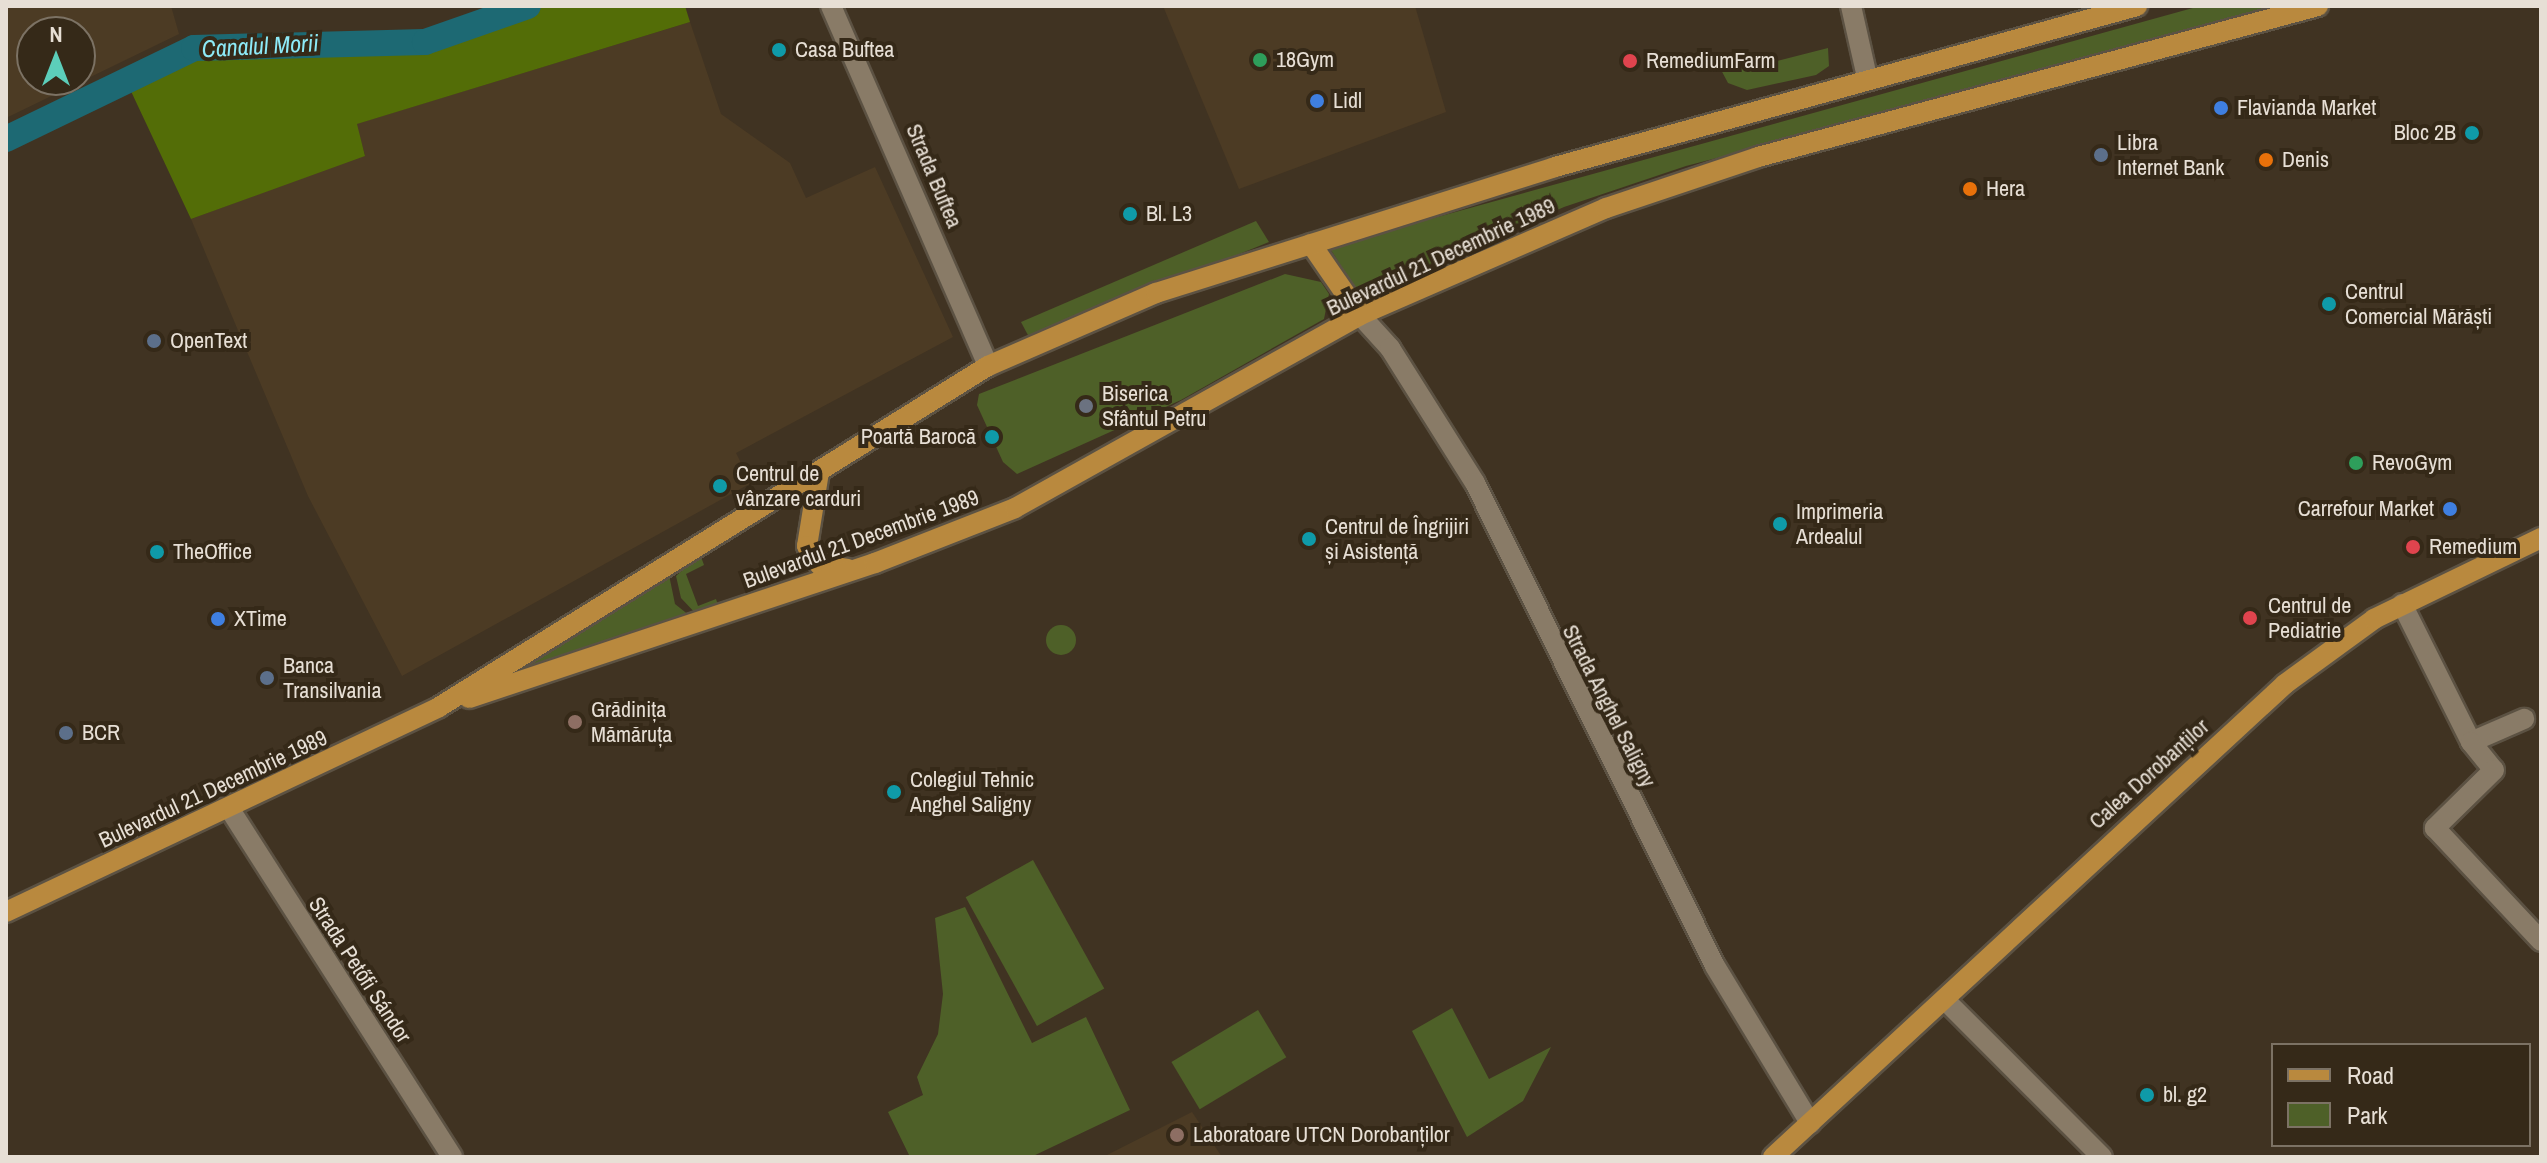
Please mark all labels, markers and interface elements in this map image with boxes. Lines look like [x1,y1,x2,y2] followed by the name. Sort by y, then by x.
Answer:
[16,16,96,96] north arrow
[49,19,63,49] text: N
[201,29,319,63] water label: Canalul Morii
[795,37,894,63] place label: Casa Buftea
[770,41,788,59] marker: Casa Buftea
[1276,47,1334,73] place label: 18Gym
[1646,48,1775,74] place label: RemediumFarm
[1251,51,1269,69] marker: 18Gym
[1621,52,1639,70] marker: RemediumFarm
[1333,88,1362,114] place label: Lidl
[1308,92,1326,110] marker: Lidl
[2237,95,2376,121] place label: Flavianda Market
[2212,99,2230,117] marker: Flavianda Market
[900,120,968,232] street label: Strada Buftea
[2394,120,2456,146] place label: Bloc 2B
[2463,124,2481,142] marker: Bloc 2B
[2117,129,2224,180] place label: Libra Internet Bank
[2092,146,2110,164] marker: Libra Internet Bank
[2282,147,2329,173] place label: Denis
[2257,151,2275,169] marker: Denis
[1986,176,2025,202] place label: Hera
[1961,180,1979,198] marker: Hera
[1323,192,1559,322] street label: Bulevardul 21 Decembrie 1989
[1146,201,1192,227] place label: Bl. L3
[1121,205,1139,223] marker: Bl. L3
[2345,278,2492,330] place label: Centrul Comercial Mărăști
[2320,295,2338,313] marker: Centrul Comercial Mărăști
[170,328,247,354] place label: OpenText
[145,332,163,350] marker: OpenText
[1102,380,1206,432] place label: Biserica Sfântul Petru
[1077,397,1095,415] marker: Biserica Sfântul Petru
[861,424,976,450] place label: Poartă Barocă
[983,428,1001,446] marker: Poartă Barocă
[2372,450,2452,476] place label: RevoGym
[2347,454,2365,472] marker: RevoGym
[736,460,861,512] place label: Centrul de vânzare carduri
[711,477,729,495] marker: Centrul de vânzare carduri
[740,484,982,594] street label: Bulevardul 21 Decembrie 1989
[2298,496,2434,522] place label: Carrefour Market
[1796,498,1883,550] place label: Imprimeria Ardealul
[2441,500,2459,518] marker: Carrefour Market
[1325,513,1469,564] place label: Centrul de Îngrijiri și Asistență
[1771,515,1789,533] marker: Imprimeria Ardealul
[1300,530,1318,548] marker: Centrul de Îngrijiri și Asistență
[2429,534,2517,560] place label: Remedium
[2404,538,2422,556] marker: Remedium
[173,539,252,565] place label: TheOffice
[148,543,166,561] marker: TheOffice
[2268,592,2351,644] place label: Centrul de Pediatrie
[234,606,287,632] place label: XTime
[2239,607,2261,629] marker: Centrul de Pediatrie
[209,610,227,628] marker: XTime
[1556,620,1662,792] street label: Strada Anghel Saligny
[283,652,382,704] place label: Banca Transilvania
[258,669,276,687] marker: Banca Transilvania
[591,696,672,748] place label: Grădinița Mămăruța
[566,713,584,731] marker: Grădinița Mămăruța
[2084,714,2214,834] street label: Calea Dorobanților
[82,720,120,746] place label: BCR
[57,724,75,742] marker: BCR
[95,724,331,854] street label: Bulevardul 21 Decembrie 1989
[910,766,1034,818] place label: Colegiul Tehnic Anghel Saligny
[885,783,903,801] marker: Colegiul Tehnic Anghel Saligny
[303,892,417,1048] street label: Strada Petőfi Sándor
[2271,1043,2531,1147] legend
[2347,1059,2394,1091] text: Road
[2163,1082,2207,1108] place label: bl. g2
[2138,1086,2156,1104] marker: bl. g2
[2347,1099,2387,1131] text: Park
[1193,1122,1450,1148] place label: Laboratoare UTCN Dorobanților
[1168,1126,1186,1144] marker: Laboratoare UTCN Dorobanților

